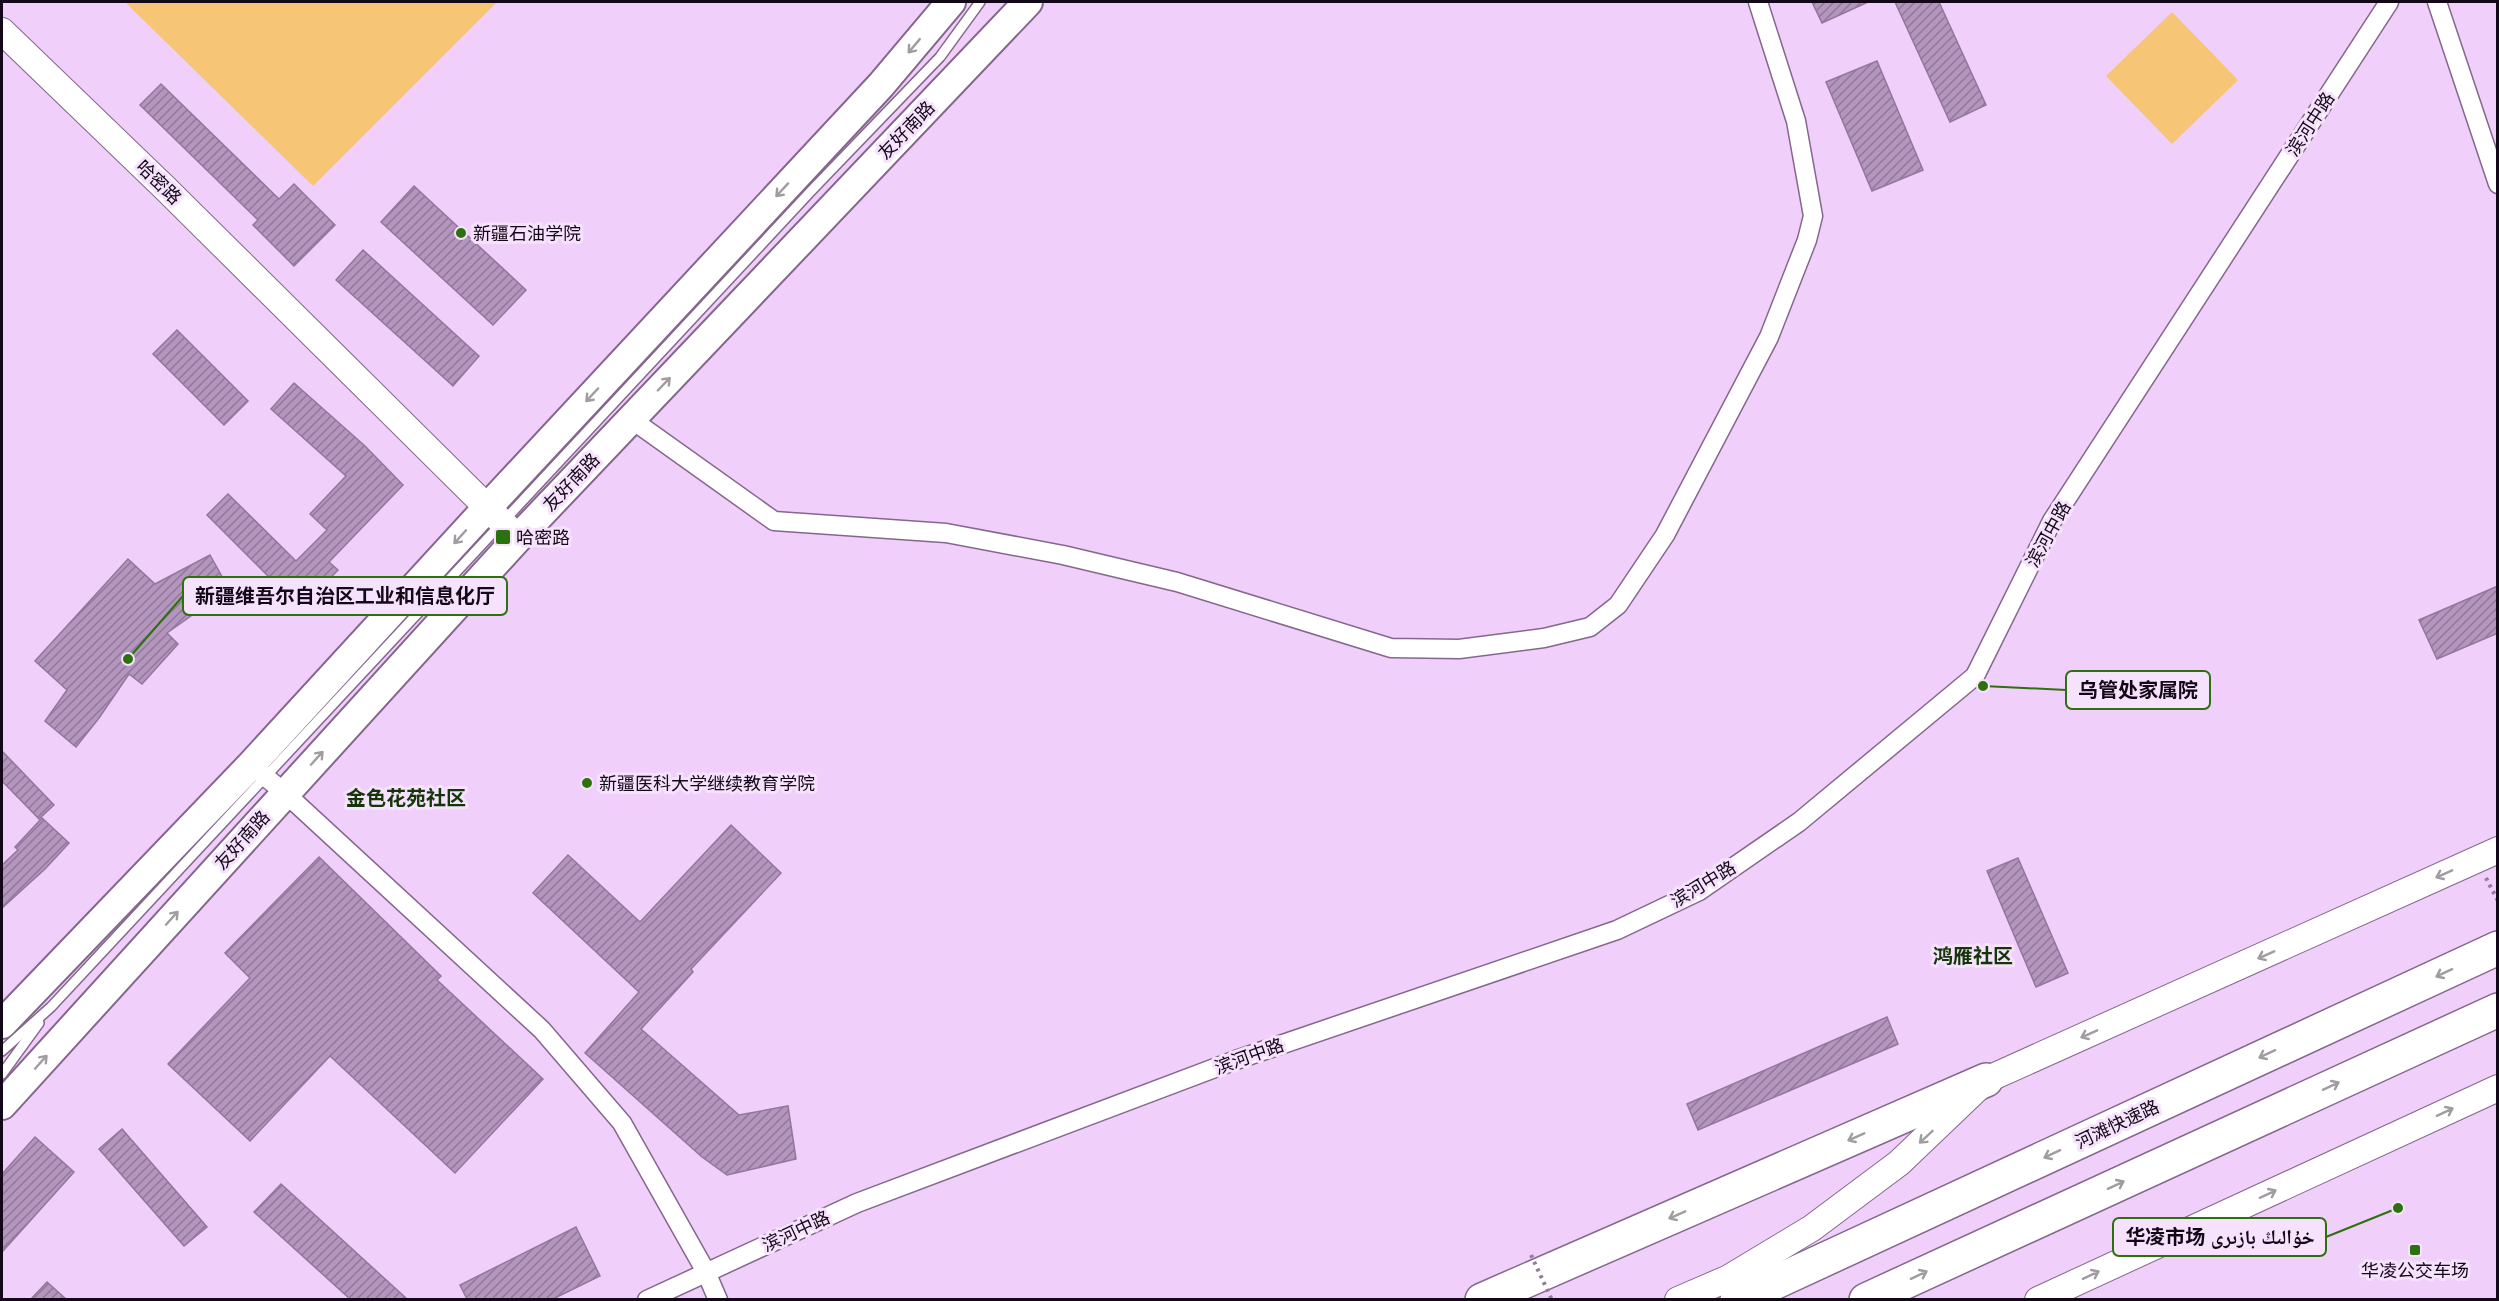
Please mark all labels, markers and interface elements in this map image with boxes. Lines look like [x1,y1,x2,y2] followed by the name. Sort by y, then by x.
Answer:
[907,38,920,54] one-way arrow
[2281,88,2339,160] street label: 滨河中路
[873,96,939,164] street label: 友好南路
[132,155,186,209] street label: 哈密路
[775,183,790,198] one-way arrow
[473,222,581,245] place label: 新疆石油学院
[454,226,468,240] marker: 新疆石油学院
[657,377,671,392] one-way arrow
[585,387,599,402] one-way arrow
[538,448,604,516] street label: 友好南路
[2020,497,2076,571] street label: 滨河中路
[516,526,570,549] place label: 哈密路
[494,528,512,546] marker: 哈密路
[453,530,467,545] one-way arrow
[183,577,507,615] callout: 新疆维吾尔自治区工业和信息化厅
[195,583,495,608] text: 新疆维吾尔自治区工业和信息化厅
[2066,671,2210,709] callout: 乌管处家属院
[2078,677,2198,702] text: 乌管处家属院
[310,751,324,766] one-way arrow
[599,772,815,795] place label: 新疆医科大学继续教育学院
[580,776,594,790] marker: 新疆医科大学继续教育学院
[346,785,466,810] district label: 金色花苑社区
[209,806,275,874] street label: 友好南路
[1666,856,1740,912] street label: 滨河中路
[2436,869,2454,881] one-way arrow
[165,910,179,925] one-way arrow
[1933,943,2013,968] district label: 鸿雁社区
[2258,949,2276,961] one-way arrow
[2436,967,2454,979] one-way arrow
[2080,1029,2098,1041] one-way arrow
[1211,1033,1287,1079] street label: 滨河中路
[2259,1049,2277,1061] one-way arrow
[34,1055,48,1070] one-way arrow
[2322,1080,2340,1092] one-way arrow
[2071,1095,2163,1153] street label: 河滩快速路
[2436,1106,2454,1117] one-way arrow
[1919,1130,1934,1144] one-way arrow
[1847,1132,1865,1143] one-way arrow
[2044,1148,2062,1160] one-way arrow
[2106,1179,2124,1191] one-way arrow
[2259,1187,2277,1199] one-way arrow
[759,1205,833,1257] street label: 滨河中路
[1668,1210,1687,1221] one-way arrow
[2113,1218,2326,1256] callout: 华凌市场 خۇالىڭ بازىرى
[2125,1224,2315,1249] text: 华凌市场 خۇالىڭ بازىرى
[2408,1243,2422,1257] marker: 华凌公交车场
[2361,1259,2469,1282] place label: 华凌公交车场
[1910,1269,1928,1281] one-way arrow
[2081,1269,2099,1281] one-way arrow

